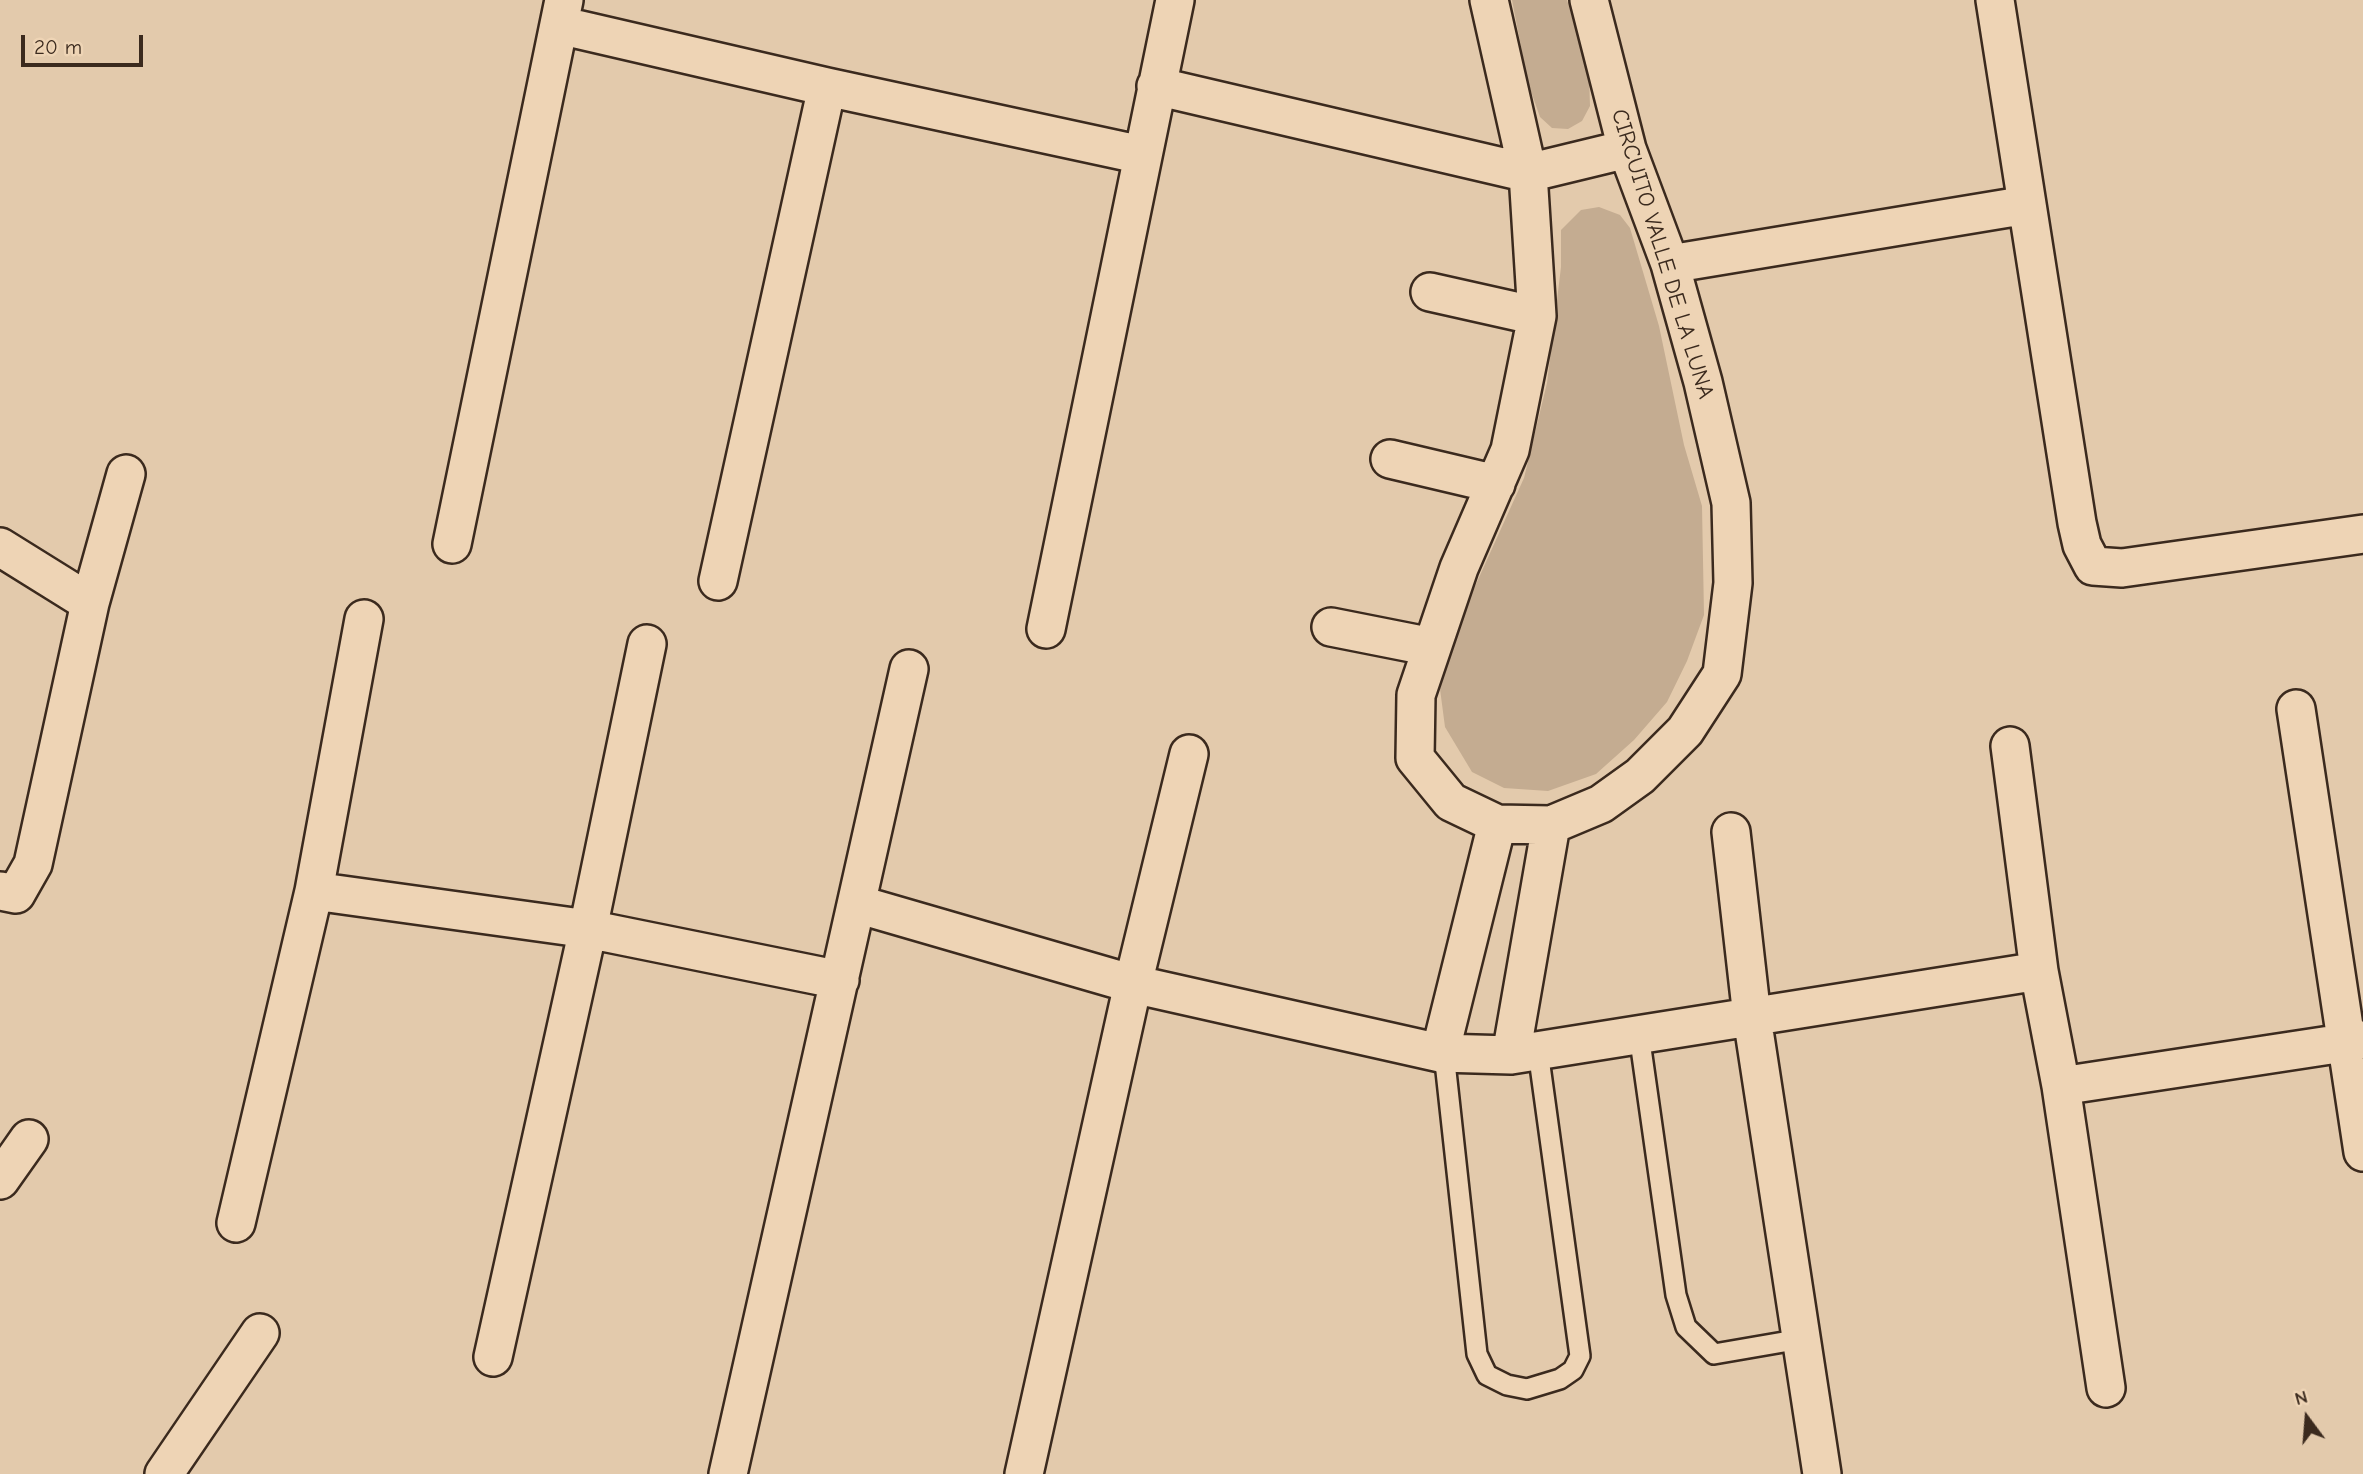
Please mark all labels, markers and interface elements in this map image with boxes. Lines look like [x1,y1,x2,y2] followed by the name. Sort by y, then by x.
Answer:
[24,21,147,65] scale bar
[34,35,82,59] text: 20 m
[1605,106,1719,402] street label: CIRCUITO VALLE DE LA LUNA
[2272,1383,2342,1453] north arrow
[2292,1386,2310,1410] text: N

